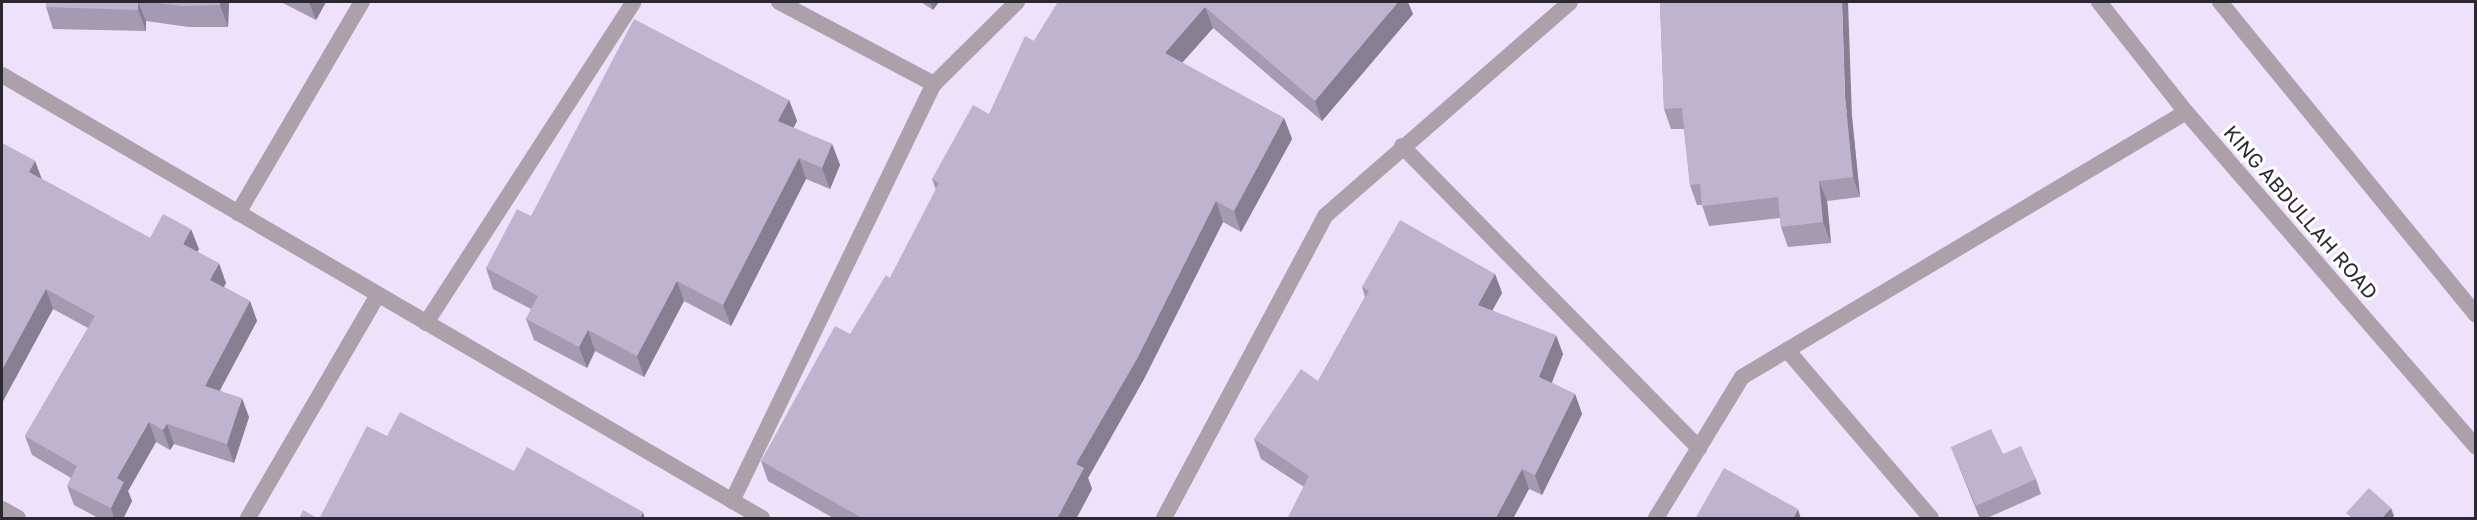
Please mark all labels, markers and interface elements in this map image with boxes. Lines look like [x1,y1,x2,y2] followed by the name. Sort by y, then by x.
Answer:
[2219,120,2383,304] street label: KING ABDULLAH ROAD

